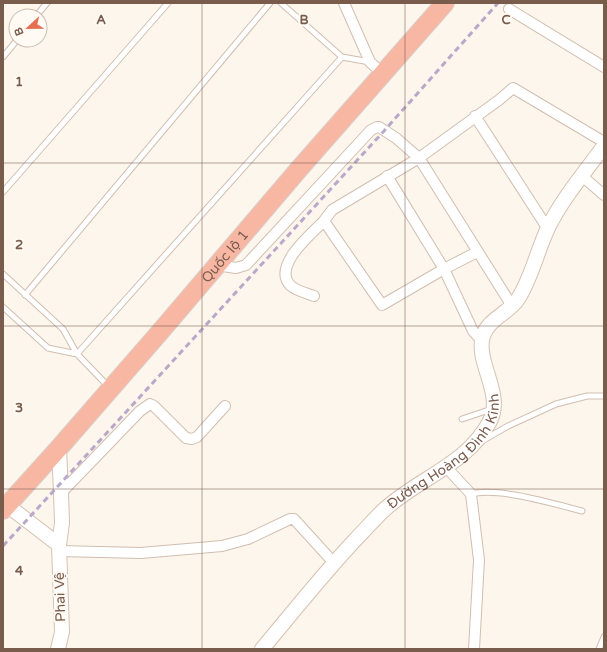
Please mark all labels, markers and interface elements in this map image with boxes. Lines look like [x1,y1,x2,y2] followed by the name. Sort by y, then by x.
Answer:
[8,8,48,48] north arrow
[96,12,106,28] text: A
[299,12,309,28] text: B
[501,12,511,28] text: C
[12,25,27,38] text: B
[15,74,23,90] text: 1
[197,226,252,286] street label: Quốc lộ 1
[15,237,23,253] text: 2
[383,393,503,512] street label: Đường Hoàng Đình Kinh
[15,400,23,416] text: 3
[15,563,24,579] text: 4
[51,572,69,622] street label: Phai Vệ

